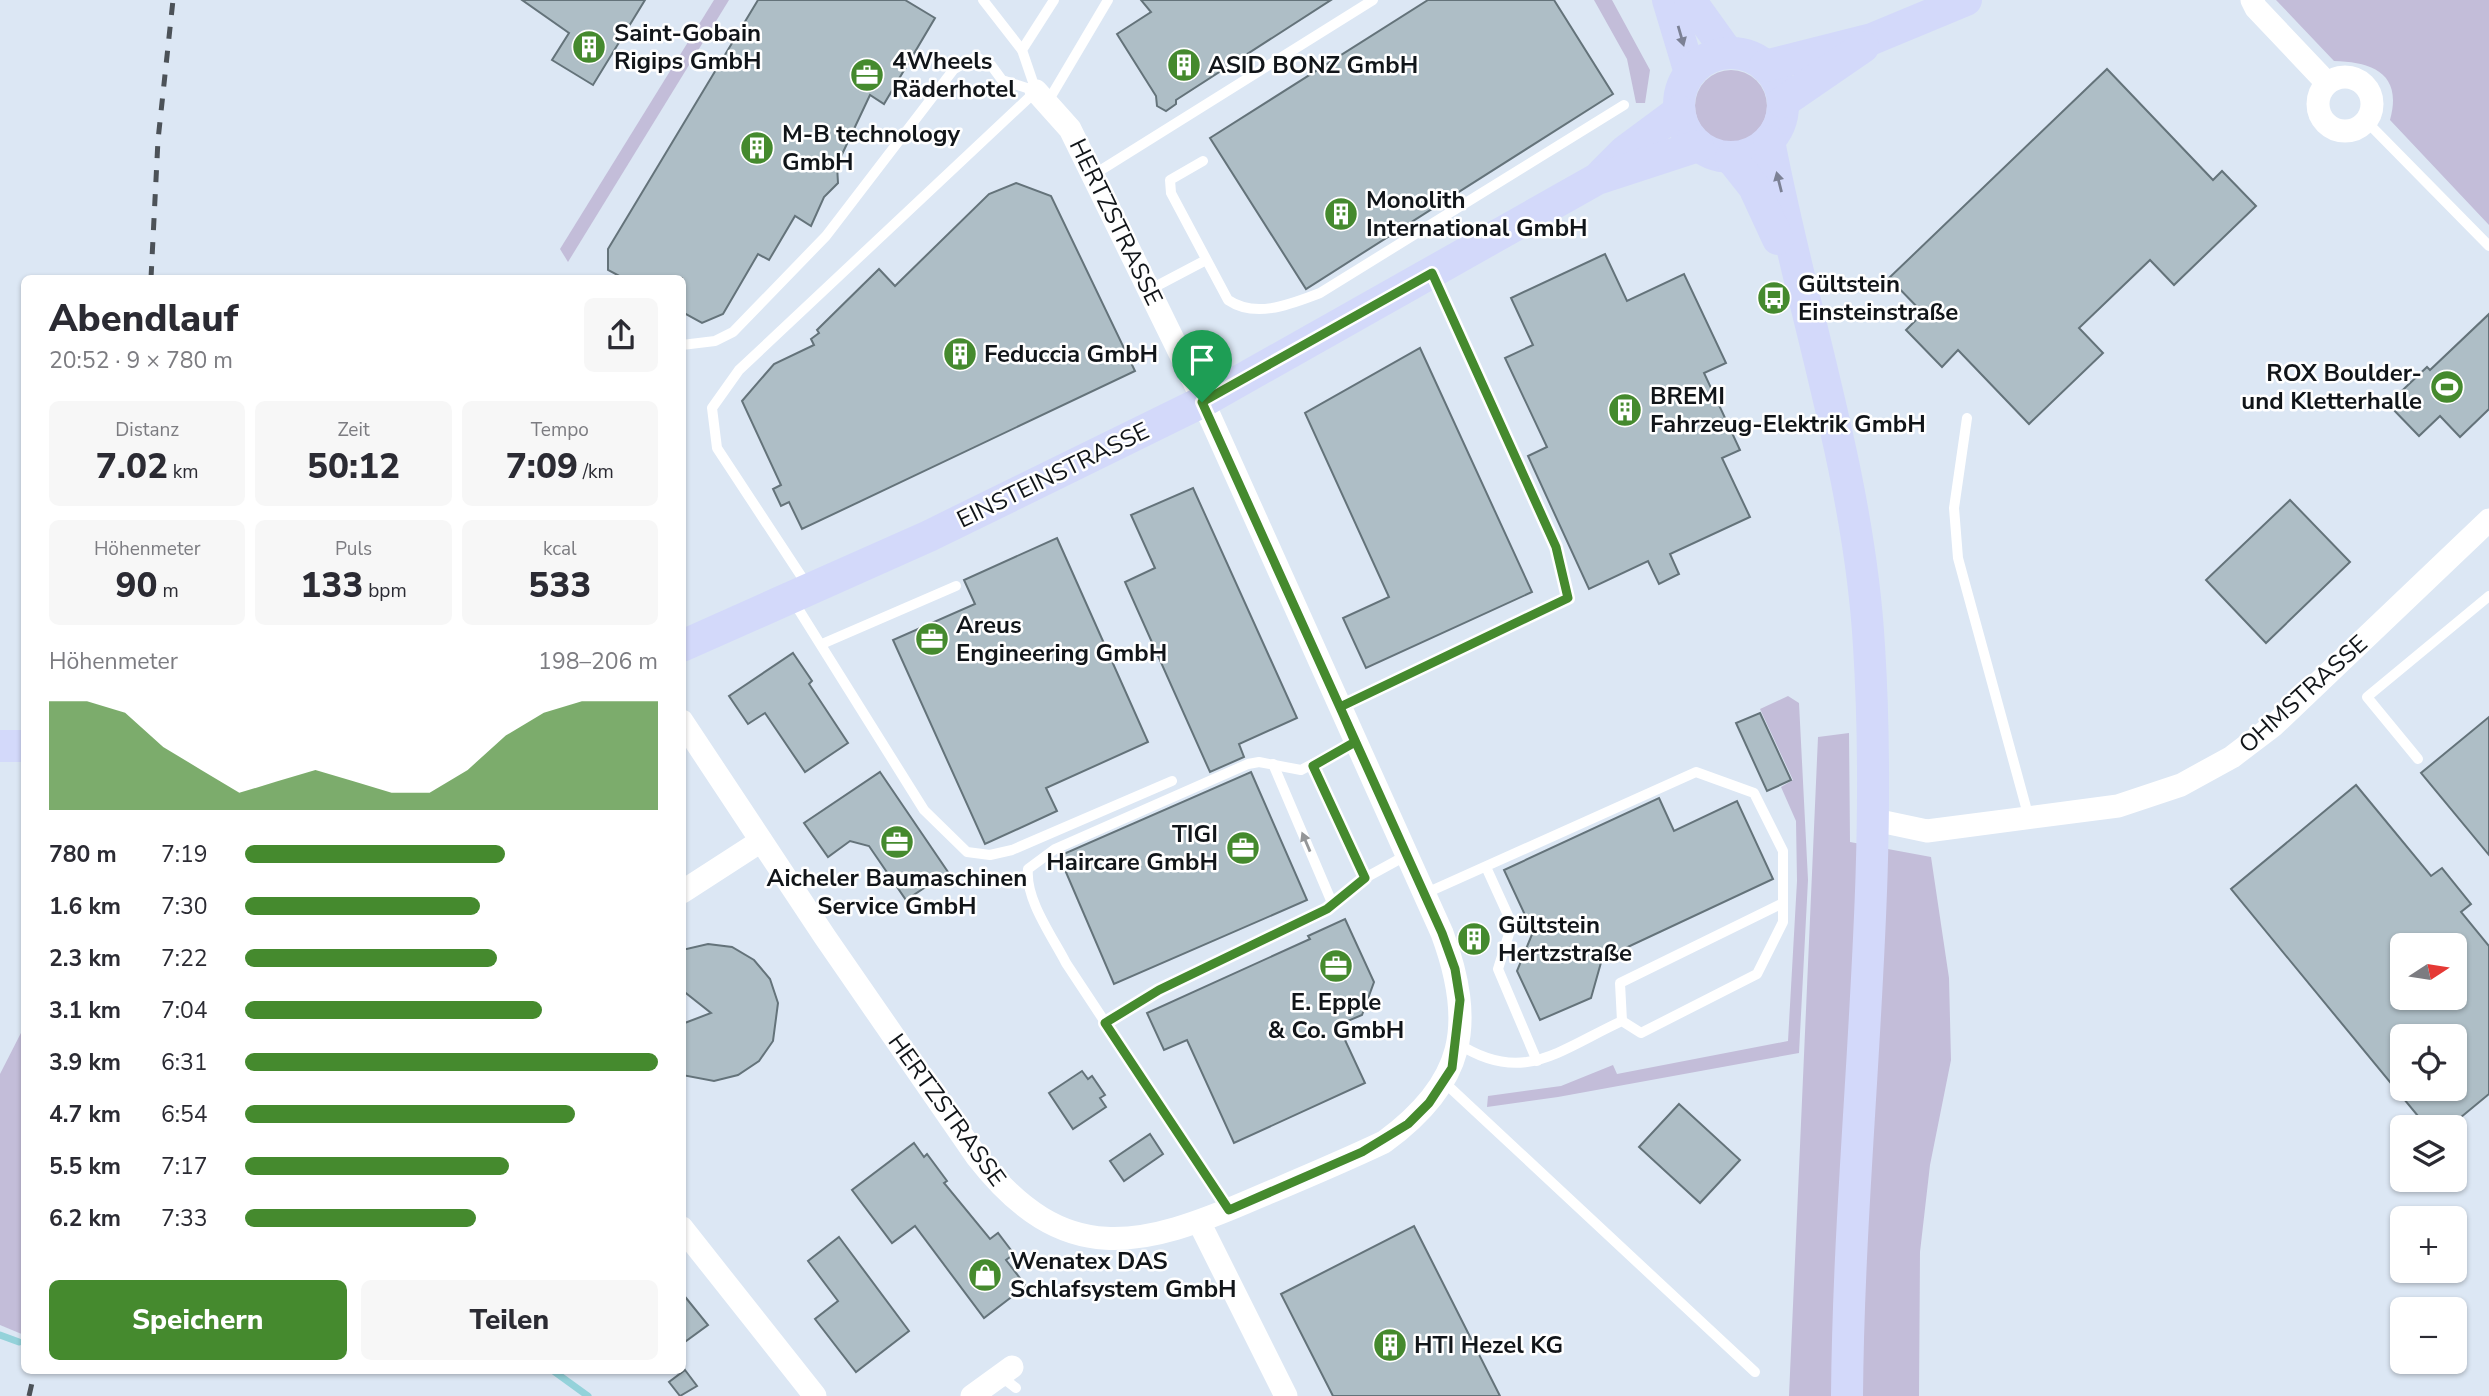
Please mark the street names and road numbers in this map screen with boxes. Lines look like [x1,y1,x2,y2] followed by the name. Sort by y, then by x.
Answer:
[1062,133,1170,311] street label: HERTZSTRASSE
[952,415,1154,535] street label: EINSTEINSTRASSE
[2232,628,2374,760] street label: OHMSTRASSE
[881,1027,1013,1193] street label: HERTZSTRASSE

